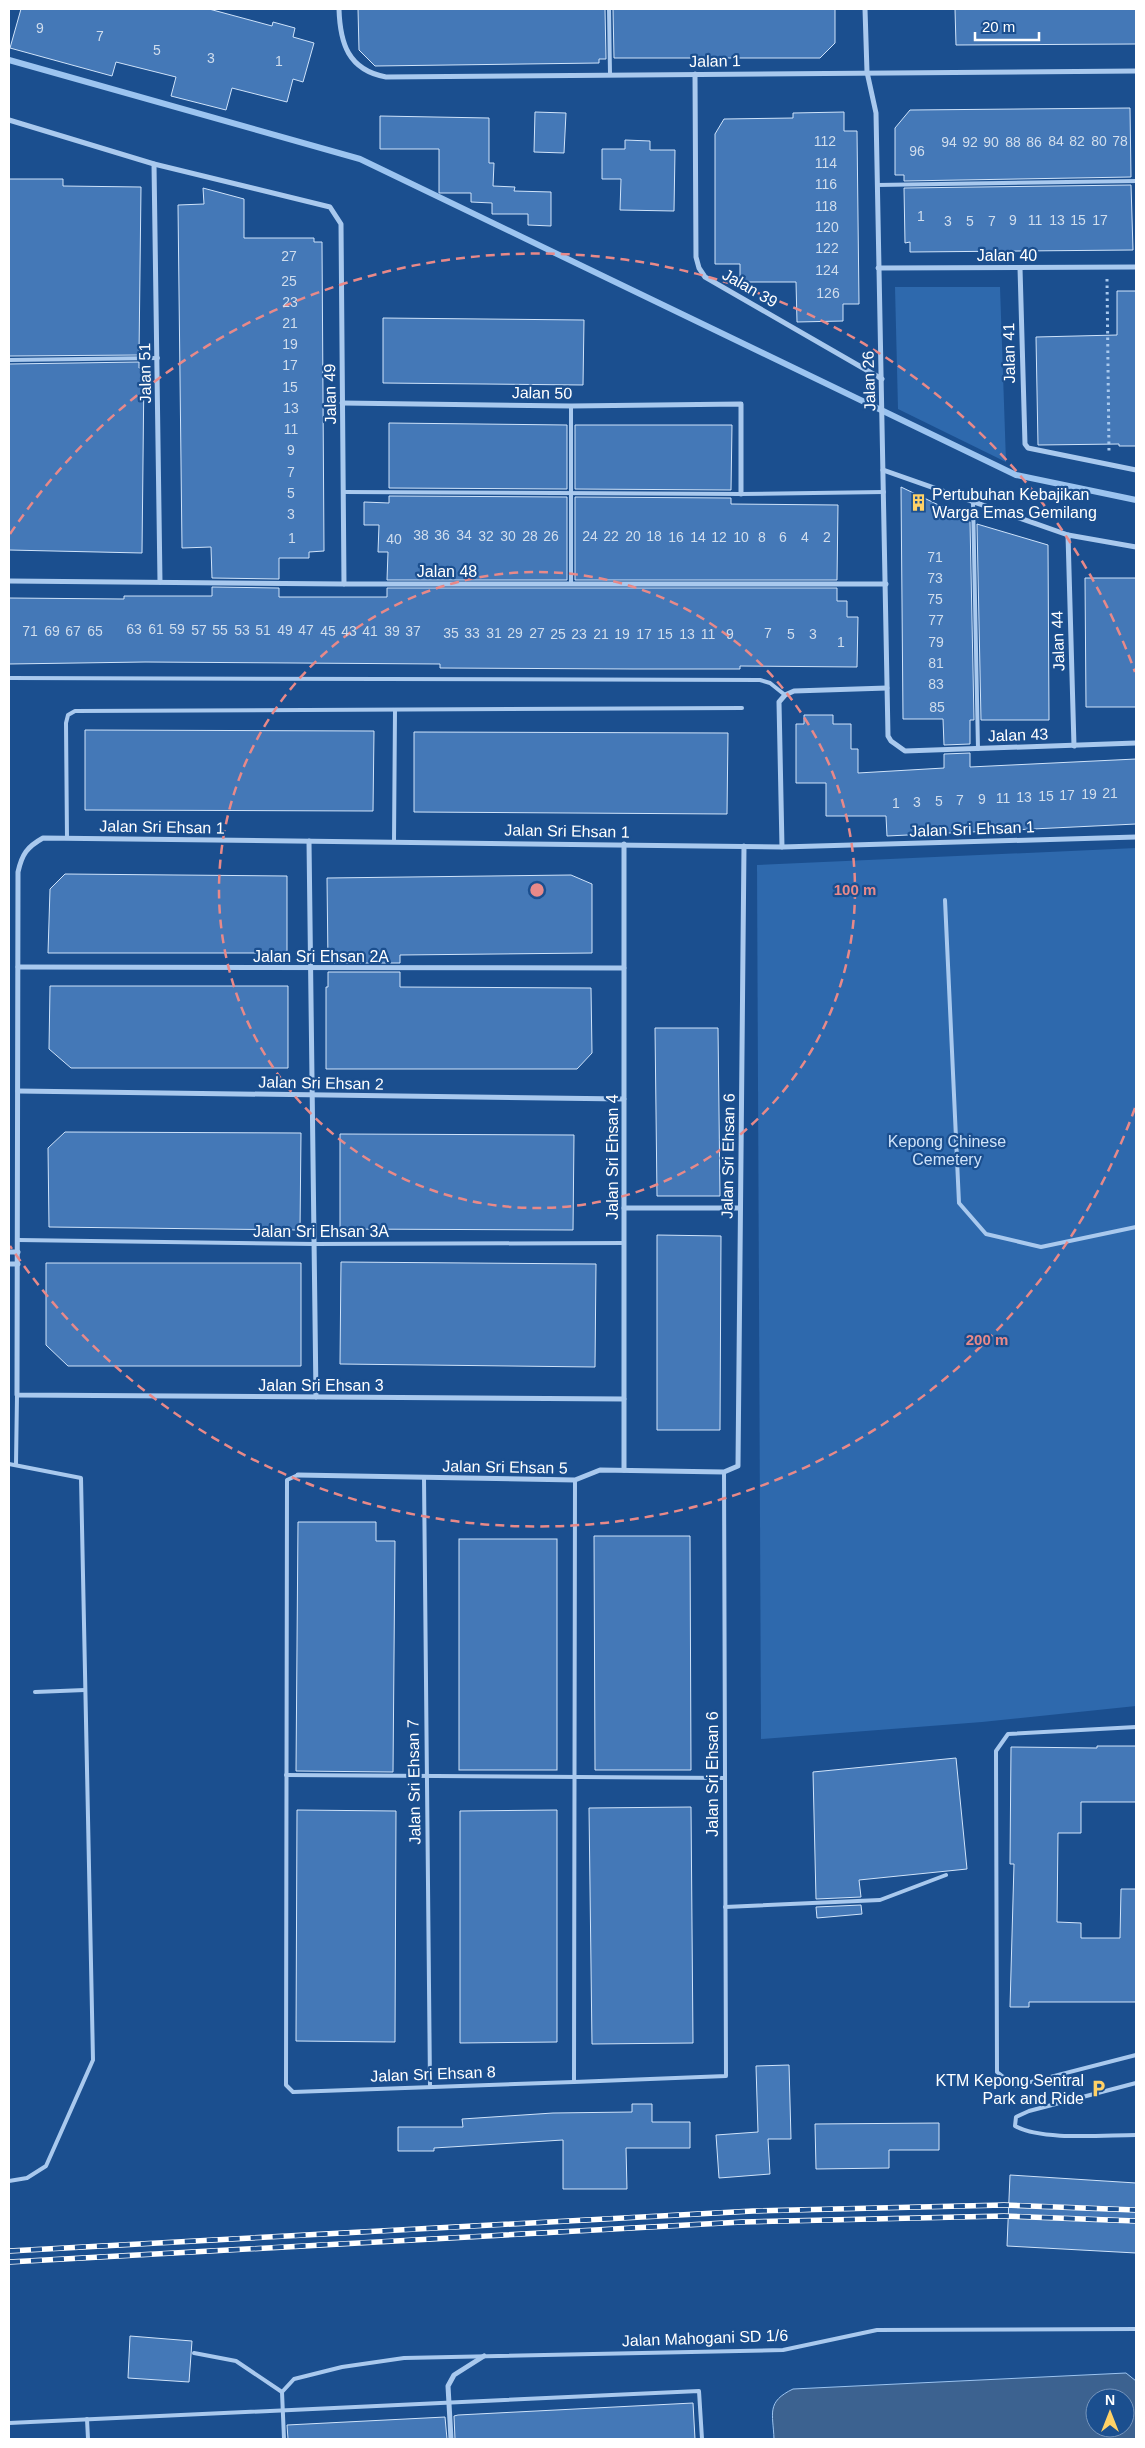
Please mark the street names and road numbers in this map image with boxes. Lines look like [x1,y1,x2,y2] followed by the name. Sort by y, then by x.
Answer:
[689,52,741,70] street label: Jalan 1
[977,247,1037,264] street label: Jalan 40
[720,266,781,311] street label: Jalan 39
[1000,323,1018,383] street label: Jalan 41
[136,343,154,403] street label: Jalan 51
[859,350,879,412] street label: Jalan 26
[321,364,339,424] street label: Jalan 49
[512,384,572,402] street label: Jalan 50
[417,563,477,580] street label: Jalan 48
[1048,610,1068,672] street label: Jalan 44
[987,725,1049,745] street label: Jalan 43
[99,817,225,837] street label: Jalan Sri Ehsan 1
[909,818,1035,840] street label: Jalan Sri Ehsan 1
[504,821,630,841] street label: Jalan Sri Ehsan 1
[253,948,389,965] street label: Jalan Sri Ehsan 2A
[258,1073,384,1093] street label: Jalan Sri Ehsan 2
[718,1093,738,1219] street label: Jalan Sri Ehsan 6
[604,1094,621,1220] street label: Jalan Sri Ehsan 4
[253,1223,389,1240] street label: Jalan Sri Ehsan 3A
[258,1377,384,1394] street label: Jalan Sri Ehsan 3
[442,1457,568,1477] street label: Jalan Sri Ehsan 5
[704,1711,721,1837] street label: Jalan Sri Ehsan 6
[404,1719,424,1845] street label: Jalan Sri Ehsan 7
[370,2063,496,2085] street label: Jalan Sri Ehsan 8
[622,2327,789,2349] street label: Jalan Mahogani SD 1/6

